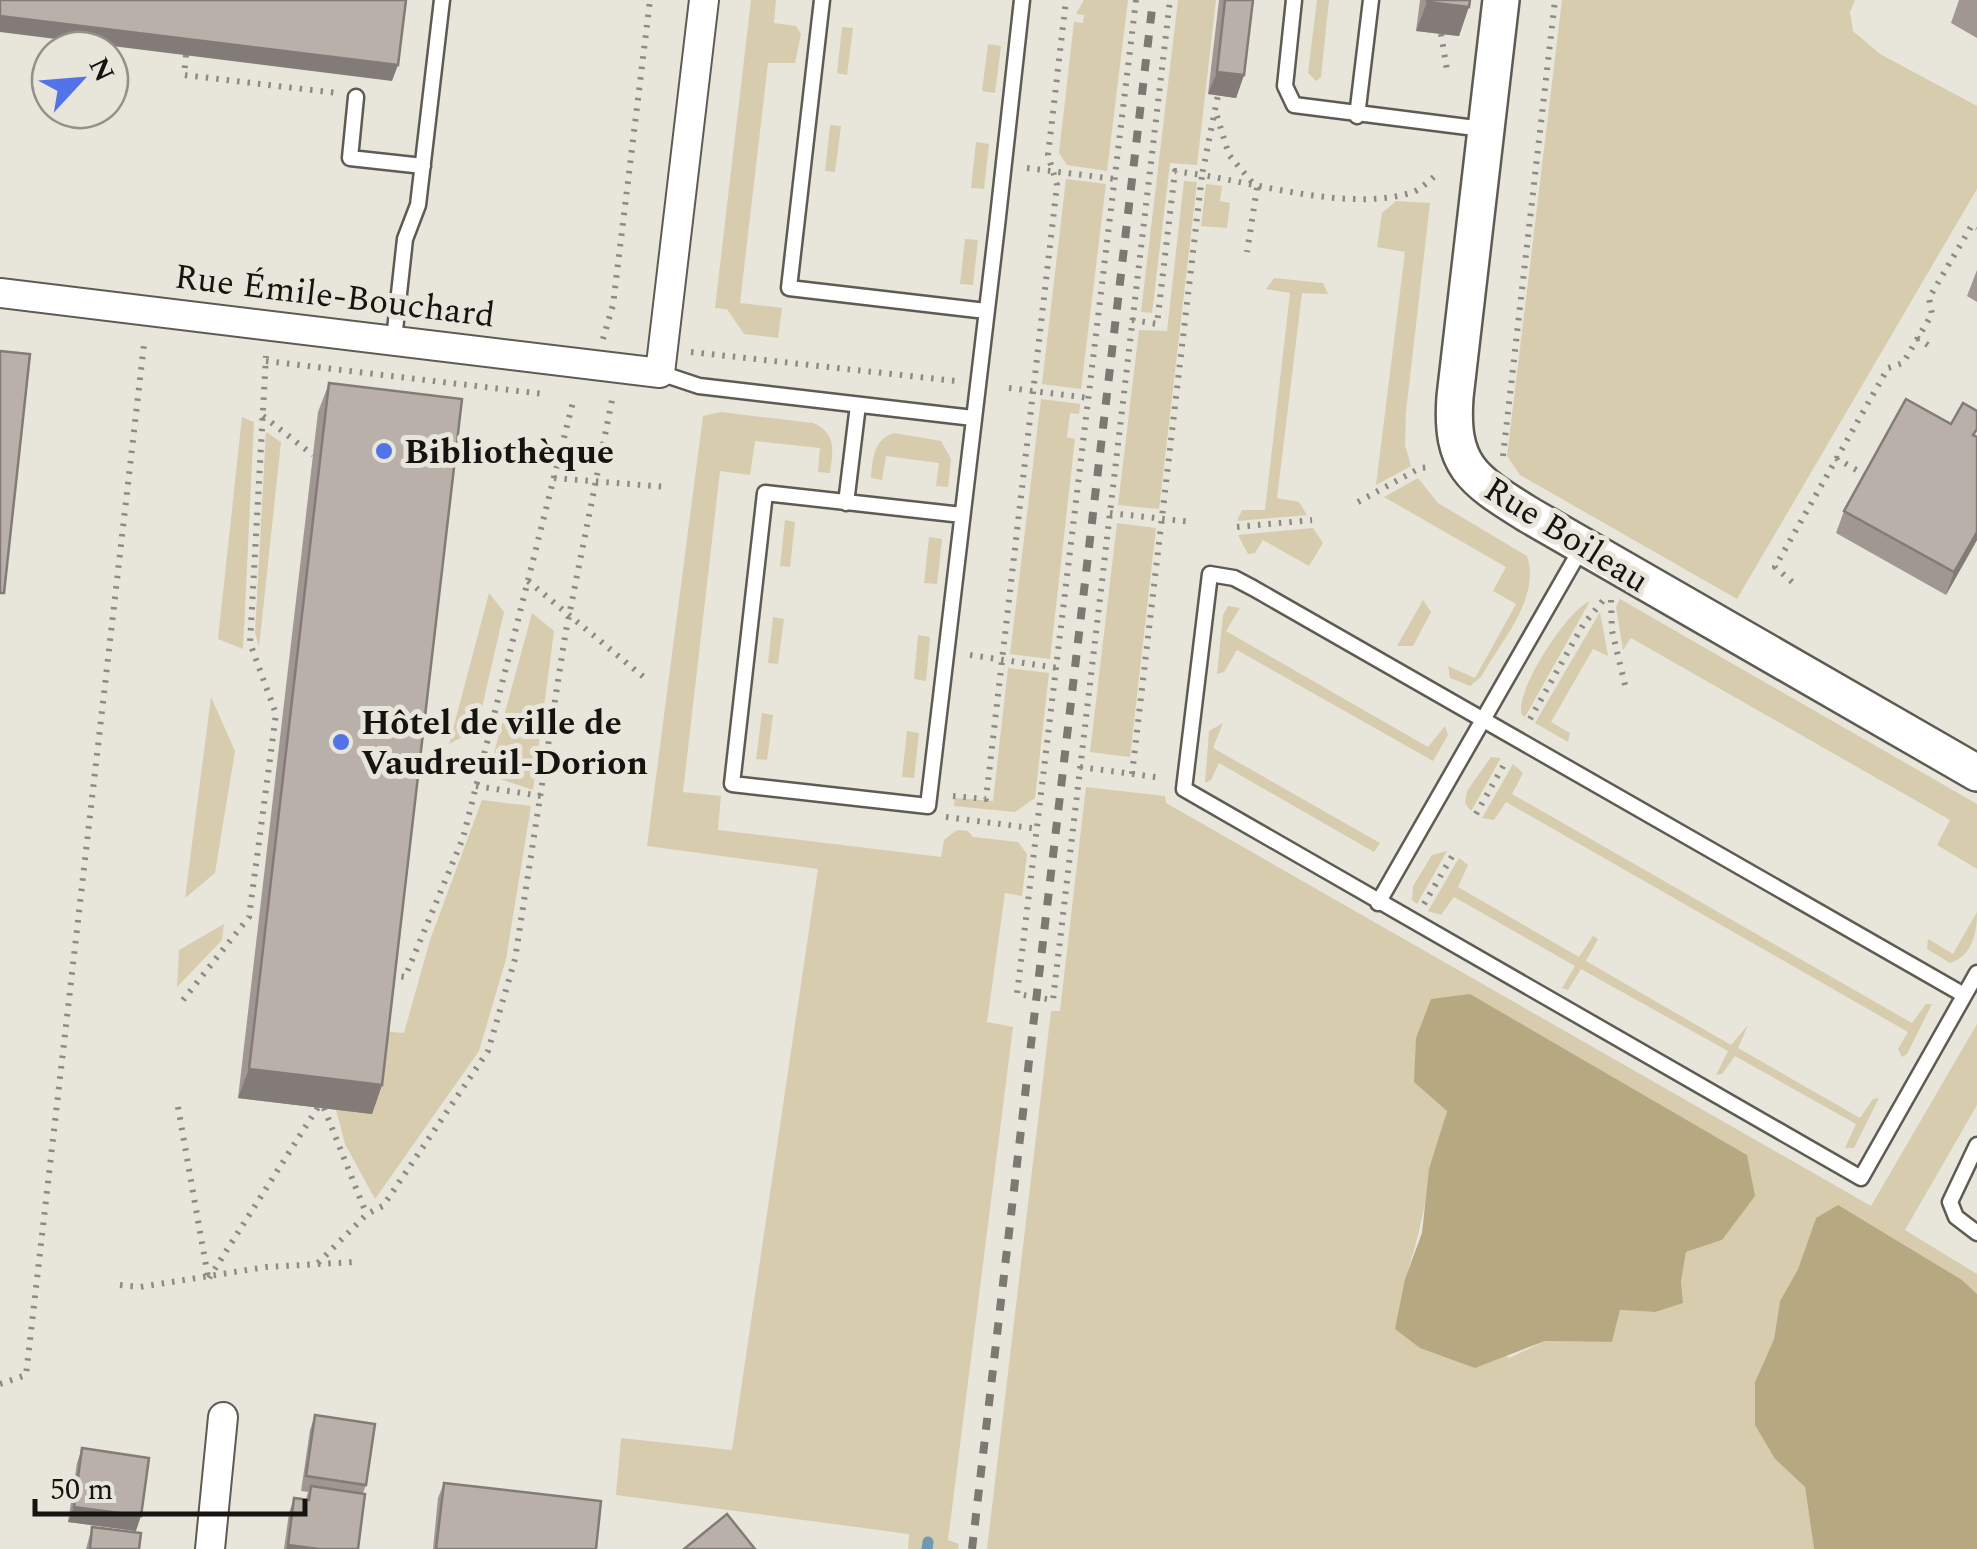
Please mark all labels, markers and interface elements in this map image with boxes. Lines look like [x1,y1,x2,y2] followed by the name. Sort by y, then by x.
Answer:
[30,30,130,130] north arrow
[77,50,125,89] text: N
[172,251,498,342] street label: Rue Émile-Bouchard
[404,426,614,479] place label: Bibliothèque
[373,440,395,462] marker: Bibliothèque
[1473,464,1659,607] street label: Rue Boileau
[361,697,648,790] place label: Hôtel de ville de Vaudreuil-Dorion
[330,731,352,753] marker: Hôtel de ville de Vaudreuil-Dorion
[35,1454,305,1516] scale bar
[50,1467,113,1513] text: 50 m

